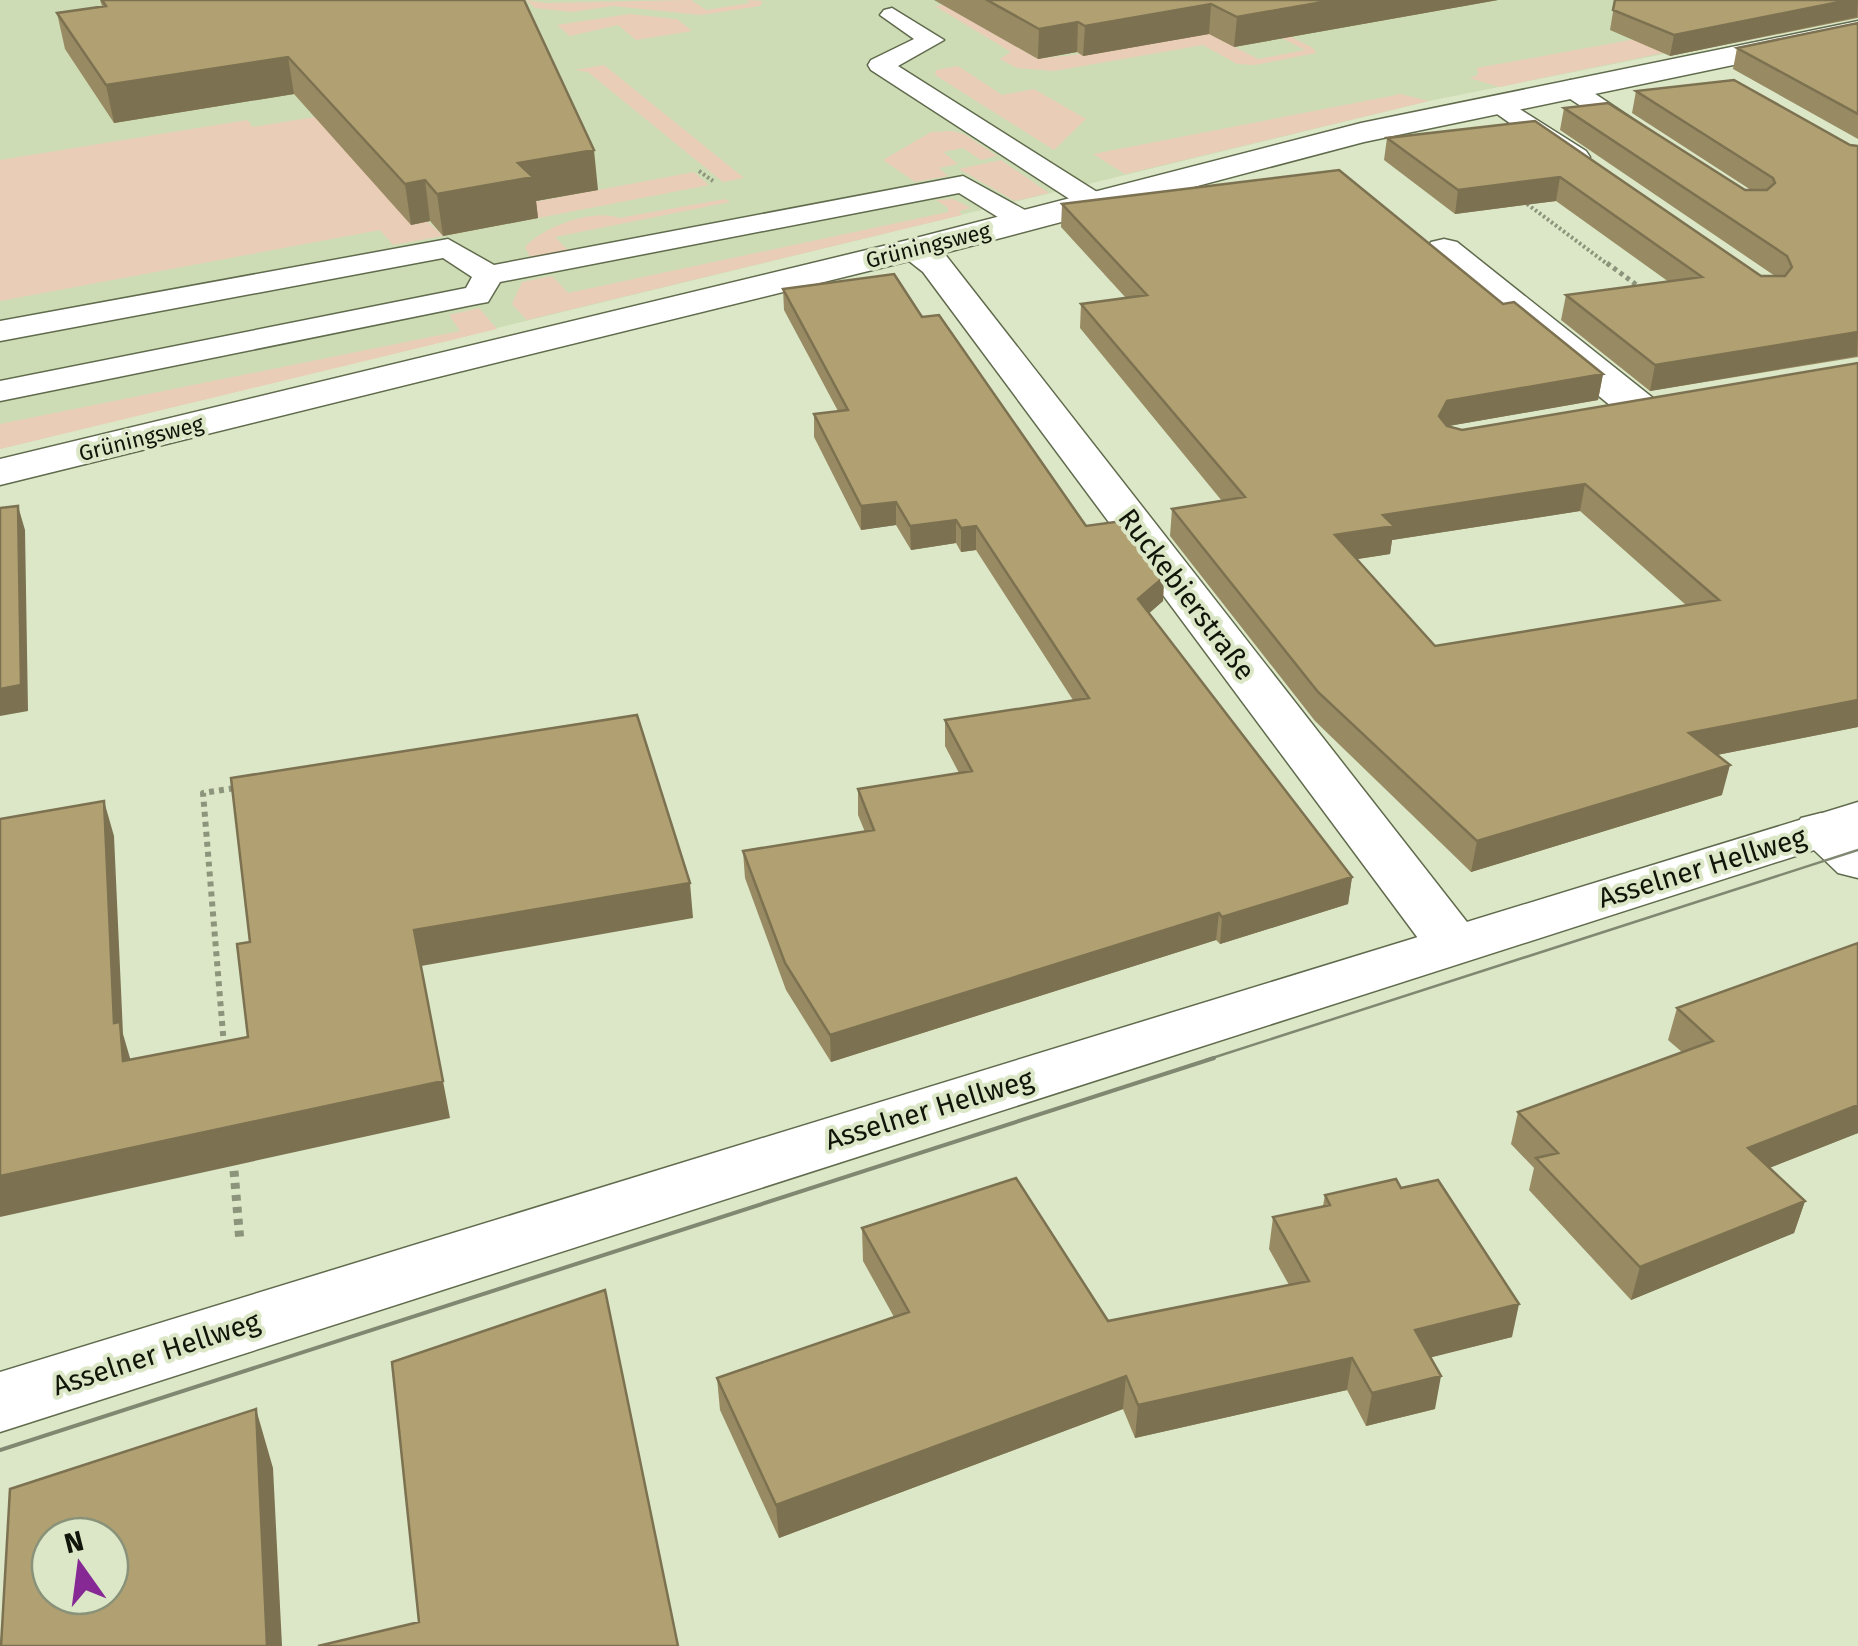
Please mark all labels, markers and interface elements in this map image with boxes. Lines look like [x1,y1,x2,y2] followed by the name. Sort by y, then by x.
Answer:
[863,217,994,274] street label: Grüningsweg
[76,410,207,467] street label: Grüningsweg
[1111,502,1262,687] street label: Ruckebierstraße
[1594,820,1811,915] street label: Asselner Hellweg
[821,1062,1038,1157] street label: Asselner Hellweg
[48,1304,264,1403] street label: Asselner Hellweg
[30,1516,130,1616] north arrow
[61,1524,87,1560] text: N

